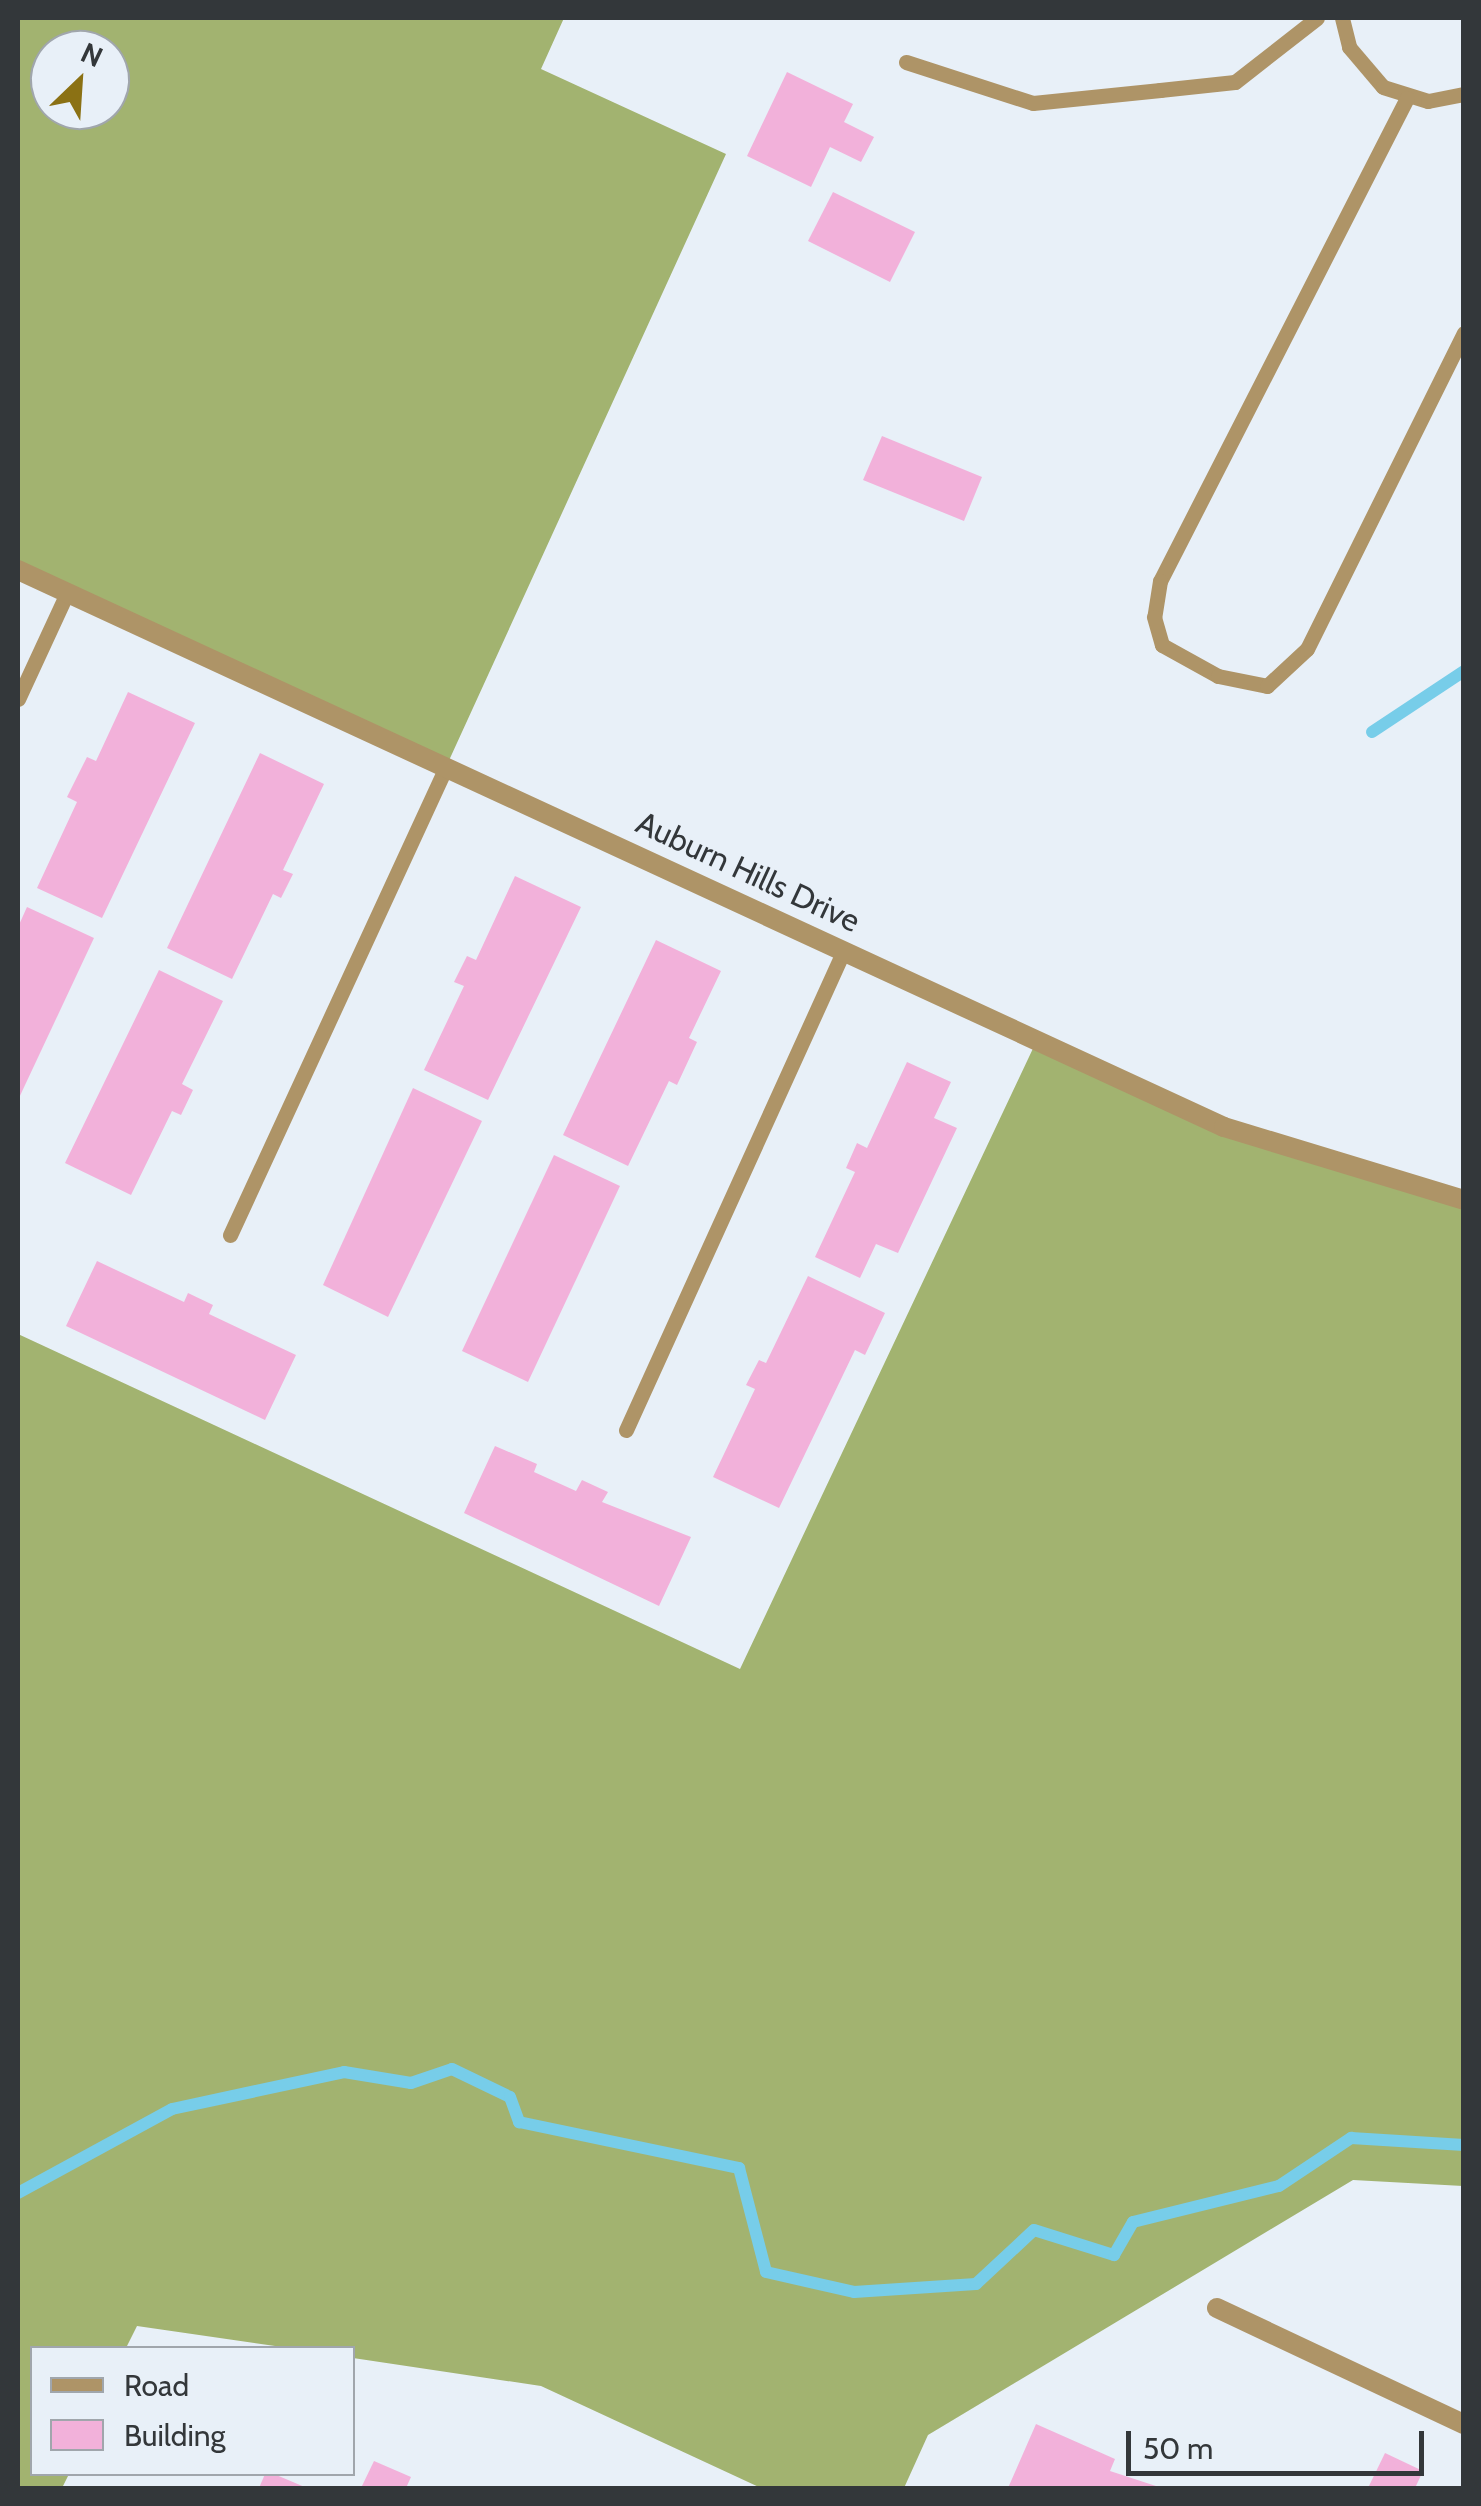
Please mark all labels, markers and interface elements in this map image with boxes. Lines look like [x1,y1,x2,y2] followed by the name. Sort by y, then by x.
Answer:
[30,30,130,130] north arrow
[76,35,108,74] text: N
[630,803,866,941] street label: Auburn Hills Drive
[30,2346,355,2476] legend
[124,2367,189,2404] text: Road
[1131,2411,1428,2473] scale bar
[124,2417,226,2454] text: Building
[1143,2430,1213,2467] text: 50 m

